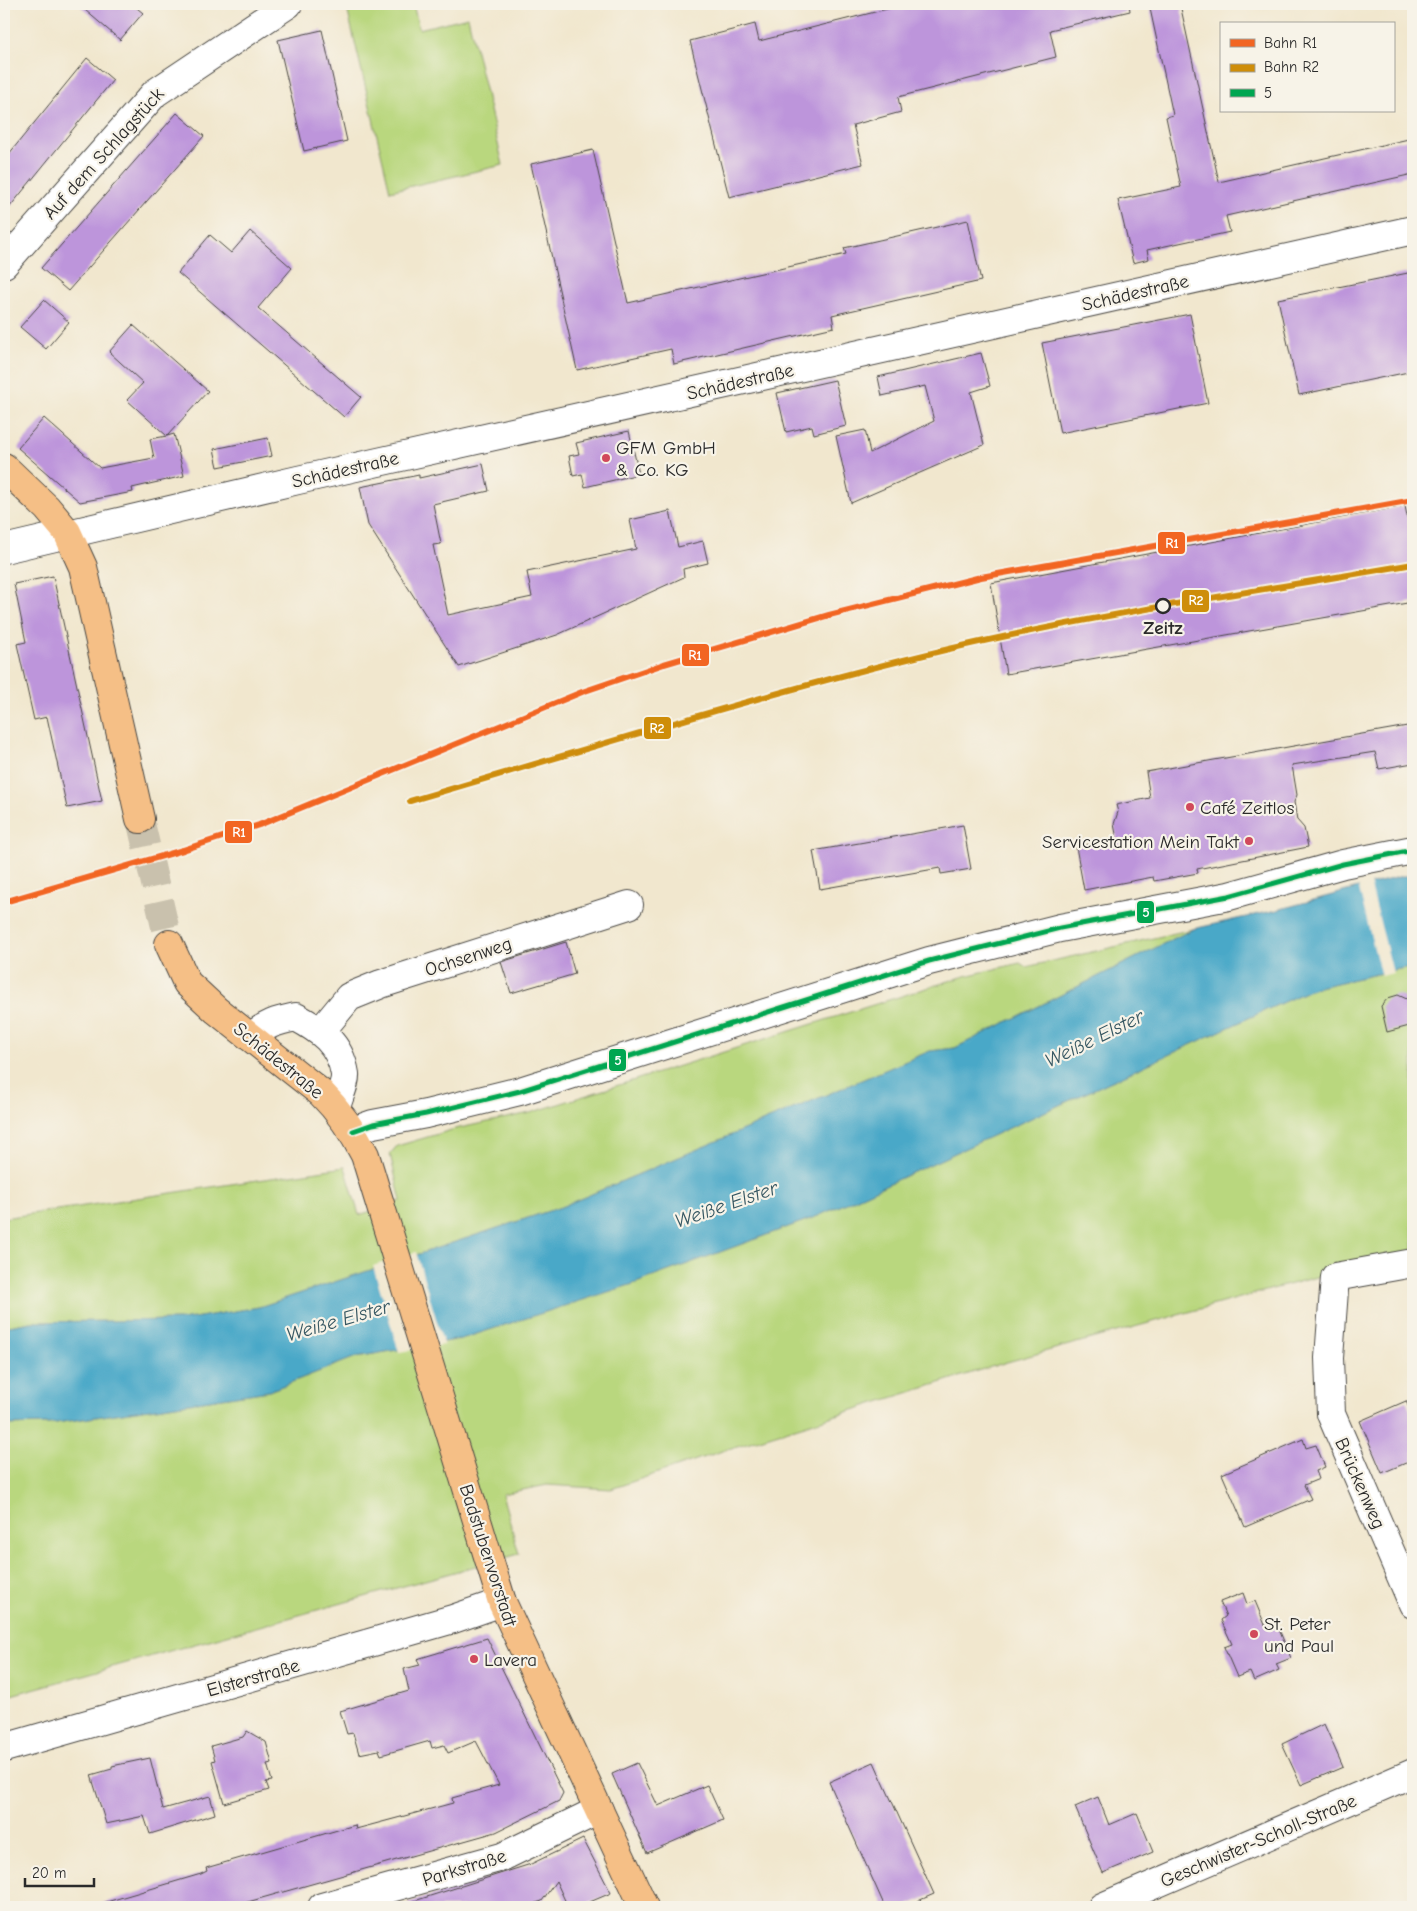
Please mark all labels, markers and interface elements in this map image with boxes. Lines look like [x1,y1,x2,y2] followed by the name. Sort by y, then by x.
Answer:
[1220,22,1394,112] legend
[1264,34,1317,52] text: Bahn R1
[1264,58,1319,76] text: Bahn R2
[39,83,169,224] street label: Auf dem Schlagstück
[1264,84,1272,102] text: 5
[1080,270,1191,316] street label: Schädestraße
[685,359,796,405] street label: Schädestraße
[616,437,716,481] place label: GFM GmbH & Co. KG
[290,447,401,493] street label: Schädestraße
[600,452,612,464] marker: GFM GmbH & Co. KG
[1157,531,1186,555] line badge: R1
[1165,535,1179,552] text: R1
[1181,589,1210,613] line badge: R2
[1188,592,1204,609] text: R2
[1155,598,1171,614] marker: Zeitz
[1143,617,1183,639] place label: Zeitz
[681,643,710,667] line badge: R1
[688,647,702,664] text: R1
[643,716,672,740] line badge: R2
[649,720,665,737] text: R2
[1200,797,1294,819] place label: Café Zeitlos
[1184,801,1196,813] marker: Café Zeitlos
[224,820,253,844] line badge: R1
[232,824,246,841] text: R1
[1042,831,1240,853] place label: Servicestation Mein Takt
[1243,835,1255,847] marker: Servicestation Mein Takt
[1136,900,1155,924] line badge: 5
[1142,904,1150,921] text: 5
[422,933,515,981] street label: Ochsenweg
[1041,1004,1148,1072] water label: Weiße Elster
[229,1018,328,1104] street label: Schädestraße
[608,1048,627,1072] line badge: 5
[614,1052,622,1069] text: 5
[672,1176,782,1233] water label: Weiße Elster
[283,1294,394,1346] water label: Weiße Elster
[1330,1434,1390,1532] street label: Brückenweg
[455,1481,522,1630] street label: Badstubenvorstadt
[1264,1613,1334,1657] place label: St. Peter und Paul
[1248,1628,1260,1640] marker: St. Peter und Paul
[484,1649,537,1671] place label: Lavera
[468,1653,480,1665] marker: Lavera
[204,1654,302,1702] street label: Elsterstraße
[1157,1790,1360,1892] street label: Geschwister-Scholl-Straße
[420,1845,509,1891] street label: Parkstraße
[25,1856,94,1888] scale bar
[32,1864,66,1882] text: 20 m

